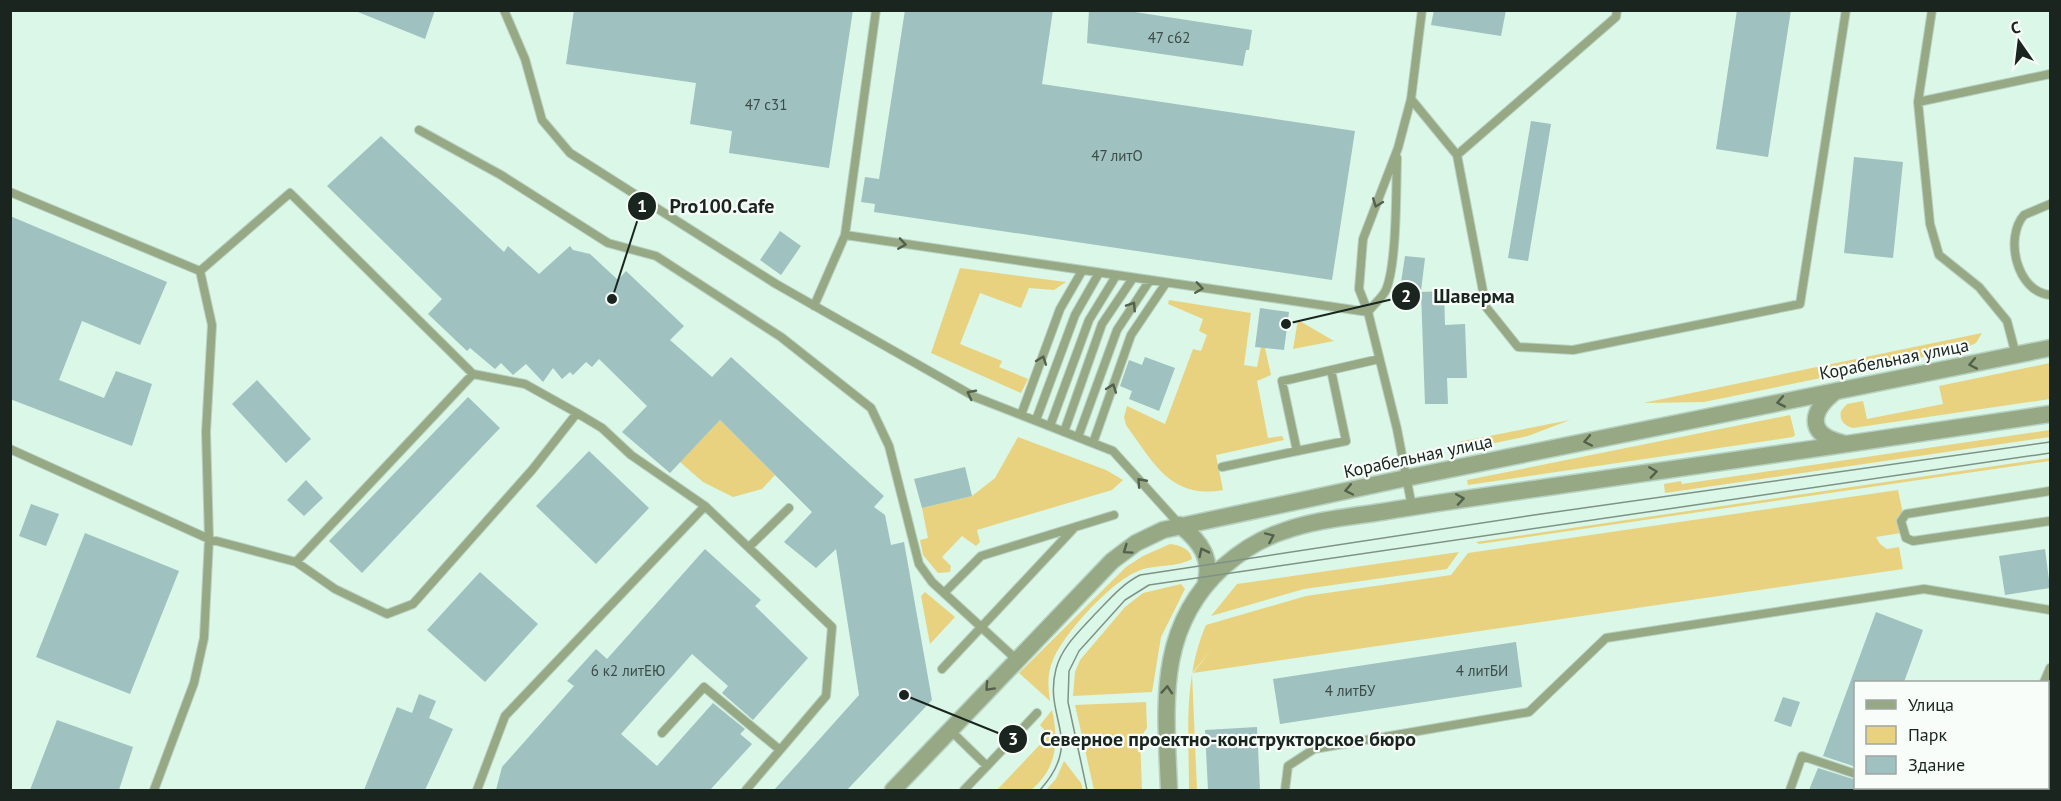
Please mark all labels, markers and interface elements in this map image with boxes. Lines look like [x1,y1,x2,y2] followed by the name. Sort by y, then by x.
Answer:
[1989,12,2049,72] north arrow
[2009,17,2022,38] text: С
[1148,28,1190,47] house number: 47 с62
[745,95,787,114] house number: 47 с31
[1091,146,1143,165] house number: 47 литО
[627,187,786,225] callout: Pro100.Cafe
[670,193,774,219] text: Pro100.Cafe
[637,194,647,217] text: 1
[1372,197,1384,208] one-way arrow
[897,237,907,250] one-way arrow
[1391,277,1527,315] callout: Шаверма
[1195,281,1204,293] one-way arrow
[1433,283,1515,309] text: Шаверма
[1401,284,1411,307] text: 2
[1125,302,1136,313] one-way arrow
[1817,333,1971,385] street label: Корабельная улица
[1034,355,1047,366] one-way arrow
[1968,357,1978,370] one-way arrow
[1105,383,1117,394] one-way arrow
[966,390,977,401] one-way arrow
[1777,395,1787,408] one-way arrow
[1341,429,1495,483] street label: Корабельная улица
[1583,434,1593,447] one-way arrow
[1649,466,1658,478] one-way arrow
[1137,478,1148,489] one-way arrow
[1344,482,1354,495] one-way arrow
[1456,494,1465,506] one-way arrow
[1263,532,1274,544] one-way arrow
[1123,542,1134,553] one-way arrow
[1199,547,1211,558] one-way arrow
[591,661,665,680] house number: 6 к2 литЕЮ
[1456,661,1508,680] house number: 4 литБИ
[986,680,997,691] one-way arrow
[1325,681,1376,700] house number: 4 литБУ
[1854,681,2049,789] legend
[1160,686,1173,695] one-way arrow
[1908,693,1954,716] text: Улица
[998,720,1429,758] callout: Северное проектно-конструкторское бюро
[1908,723,1948,746] text: Парк
[1040,726,1416,752] text: Северное проектно-конструкторское бюро
[1008,727,1018,750] text: 3
[1908,753,1965,776] text: Здание

